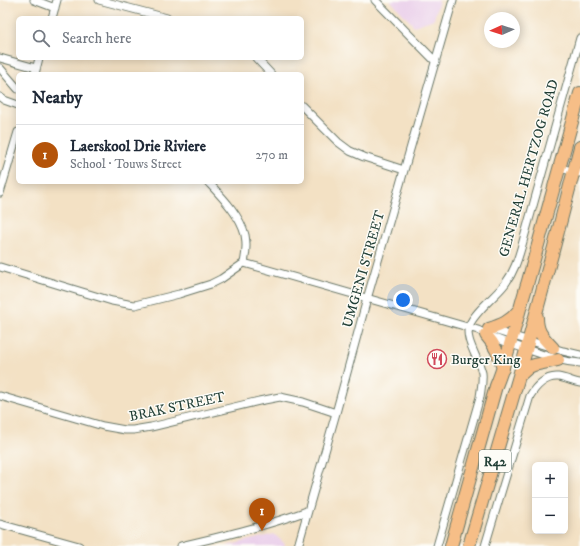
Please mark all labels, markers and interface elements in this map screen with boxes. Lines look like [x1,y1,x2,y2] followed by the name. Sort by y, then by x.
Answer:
[484,12,520,48] north arrow
[16,16,304,60] search box
[30,27,52,49] icon: search
[62,29,131,48] text: Search here
[495,77,563,259] street label: GENERAL HERTZOG ROAD
[32,87,82,109] text: Nearby
[70,137,206,156] text: Laerskool Drie Riviere
[43,147,47,163] text: 1
[256,147,288,163] text: 270 m
[70,156,182,172] text: School · Touws Street
[339,208,389,330] street label: UMGENI STREET
[393,290,413,310] your location
[426,348,448,370] restaurant icon: Burger King
[451,351,520,369] place label: Burger King
[128,388,227,426] street label: BRAK STREET
[479,450,511,472] road number: R42
[532,462,568,534] map controls
[532,462,568,498] button: +
[249,498,275,531] pin: 1
[532,498,568,534] button: −

